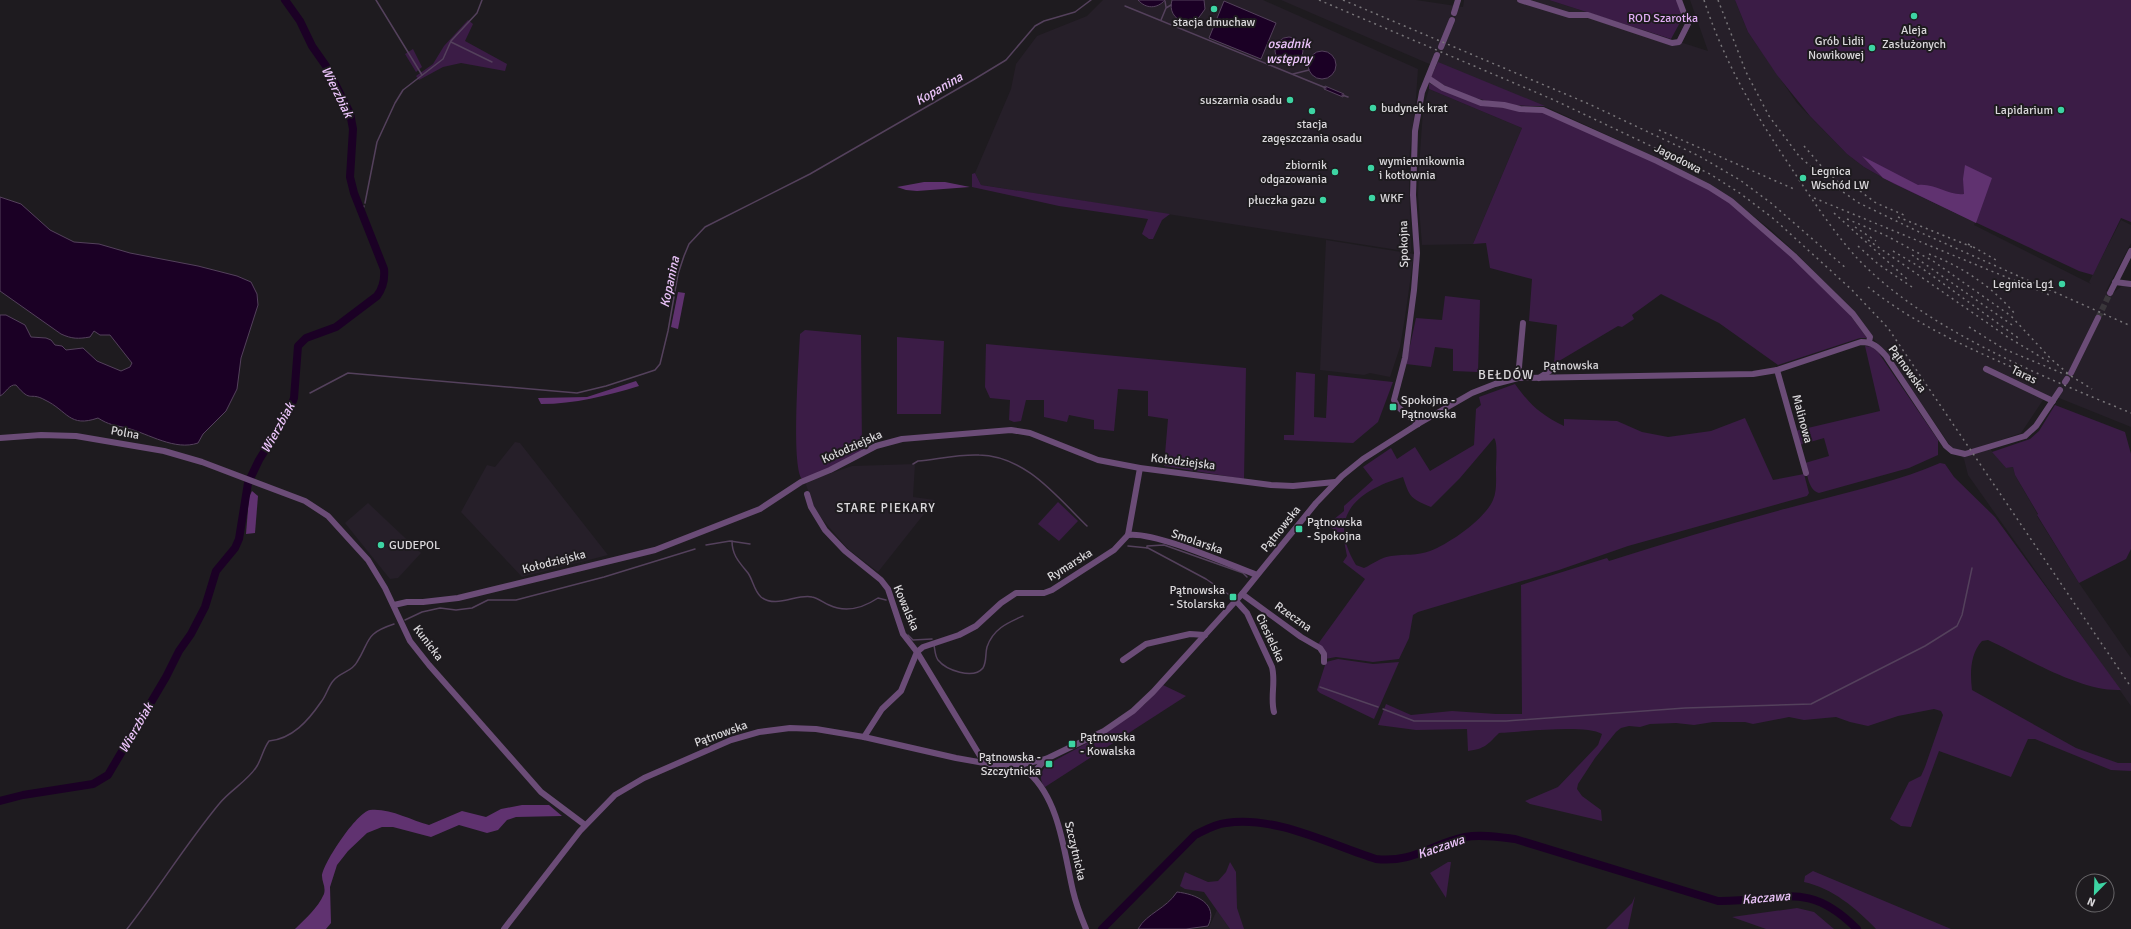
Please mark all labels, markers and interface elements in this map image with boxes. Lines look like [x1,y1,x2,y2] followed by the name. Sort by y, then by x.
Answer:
[1209,4,1219,14] marker: stacja dmuchaw
[1628,11,1698,26] park label: ROD Szarotka
[1909,11,1919,21] marker: Aleja Zasłużonych
[1173,15,1256,30] place label: stacja dmuchaw
[1882,23,1946,52] place label: Aleja Zasłużonych
[1808,34,1864,63] place label: Grób Lidii Nowikowej
[1266,36,1314,67] water label: osadnik wstępny
[1867,43,1877,53] marker: Grób Lidii Nowikowej
[318,64,357,122] water label: Wierzbiak
[912,69,966,109] water label: Kopanina
[1200,93,1282,108] place label: suszarnia osadu
[1285,95,1295,105] marker: suszarnia osadu
[1381,101,1448,116] place label: budynek krat
[1368,103,1378,113] marker: budynek krat
[1995,103,2053,118] place label: Lapidarium
[2056,105,2066,115] marker: Lapidarium
[1307,106,1317,116] marker: stacja zagęszczania osadu
[1262,117,1362,146] place label: stacja zagęszczania osadu
[1652,141,1704,177] street label: Jagodowa
[1379,154,1465,183] place label: wymiennikownia i kotłownia
[1260,158,1327,187] place label: zbiornik odgazowania
[1366,163,1376,173] marker: wymiennikownia i kotłownia
[1811,164,1869,193] place label: Legnica Wschód LW
[1330,167,1340,177] marker: zbiornik odgazowania
[1798,173,1808,183] marker: Legnica Wschód LW
[1380,191,1404,206] place label: WKF
[1248,193,1315,208] place label: płuczka gazu
[1367,193,1377,203] marker: WKF
[1318,195,1328,205] marker: płuczka gazu
[1396,220,1412,268] street label: Spokojna
[657,254,683,309] water label: Kopanina
[1993,277,2054,292] place label: Legnica Lg1
[2057,279,2067,289] marker: Legnica Lg1
[1885,342,1929,396] street label: Pątnowska
[1543,358,1599,374] street label: Pątnowska
[2009,362,2039,388] street label: Taras
[1478,367,1534,383] district label: BEŁDÓW
[1401,393,1456,422] place label: Spokojna - Pątnowska
[1788,393,1816,445] street label: Malinowa
[258,399,299,456] water label: Wierzbiak
[1388,402,1398,412] marker: Spokojna - Pątnowska
[109,423,141,443] street label: Polna
[819,427,885,467] street label: Kołodziejska
[1150,451,1216,473] street label: Kołodziejska
[836,500,936,516] district label: STARE PIEKARY
[1258,503,1304,555] street label: Pątnowska
[1307,515,1362,544] place label: Pątnowska - Spokojna
[1294,524,1304,534] marker: Pątnowska - Spokojna
[1169,526,1225,558] street label: Smolarska
[389,538,440,553] place label: GUDEPOL
[376,540,386,550] marker: GUDEPOL
[1045,545,1095,585] street label: Rymarska
[521,547,587,577] street label: Kołodziejska
[890,583,922,633] street label: Kowalska
[1170,583,1225,612] place label: Pątnowska - Stolarska
[1228,592,1238,602] marker: Pątnowska - Stolarska
[1271,599,1315,635] street label: Rzeczna
[1252,611,1288,665] street label: Ciesielska
[410,622,446,664] street label: Kunicka
[115,699,157,756] water label: Wierzbiak
[692,717,750,751] street label: Pątnowska
[1080,730,1135,759] place label: Pątnowska - Kowalska
[1067,739,1077,749] marker: Pątnowska - Kowalska
[979,750,1041,779] place label: Pątnowska - Szczytnicka
[1044,759,1054,769] marker: Pątnowska - Szczytnicka
[1061,820,1089,882] street label: Szczytnicka
[1415,831,1467,862] water label: Kaczawa
[2075,873,2115,913] north arrow
[1741,888,1791,908] water label: Kaczawa
[2085,894,2097,909] text: N

